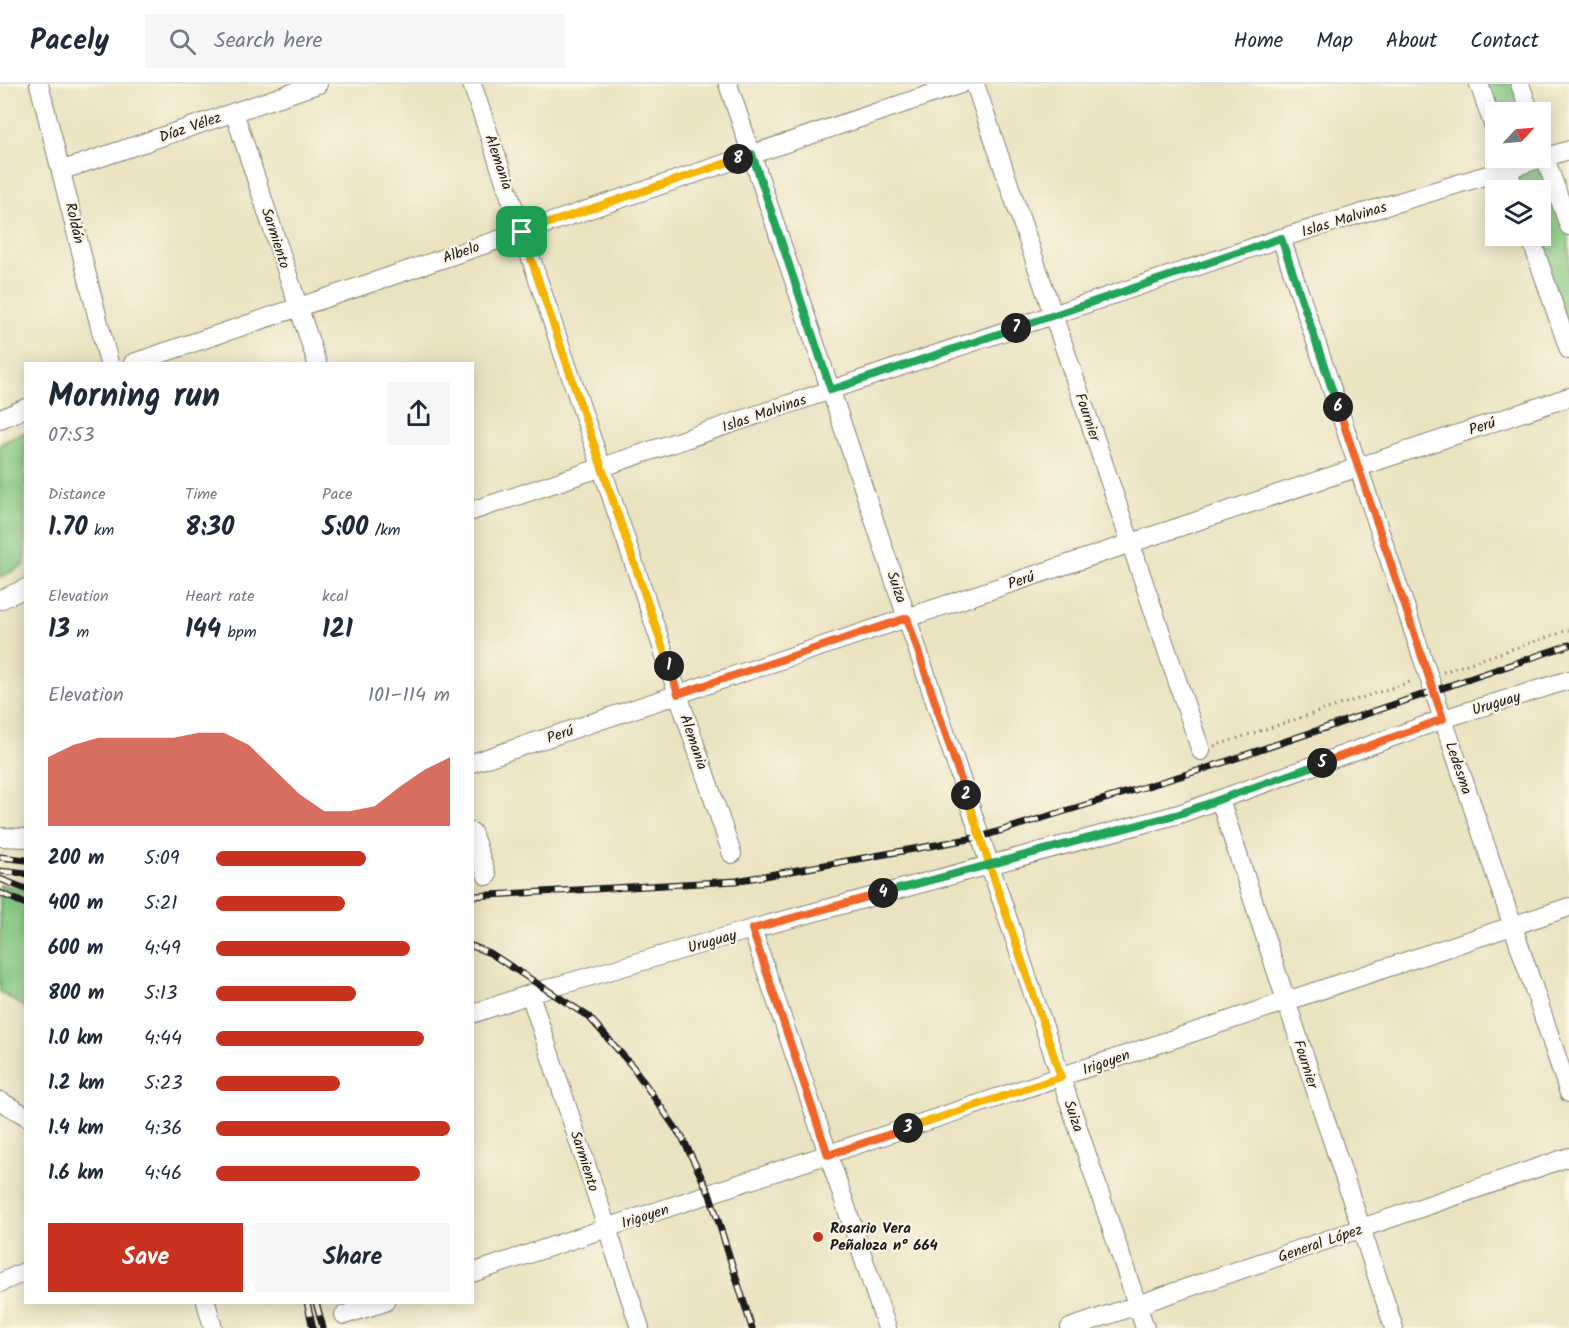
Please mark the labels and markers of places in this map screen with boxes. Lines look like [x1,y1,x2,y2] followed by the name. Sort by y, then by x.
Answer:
[723,144,753,174] pin: 8
[496,206,547,257] pin
[1001,313,1031,343] pin: 7
[1323,392,1353,422] pin: 6
[654,651,684,681] pin: 1
[1307,748,1337,778] pin: 5
[951,780,981,810] pin: 2
[868,878,898,908] pin: 4
[893,1113,923,1143] pin: 3
[830,1217,938,1258] place label: Rosario Vera Peñaloza n° 664
[811,1230,825,1244] marker: Rosario Vera Peñaloza n° 664

